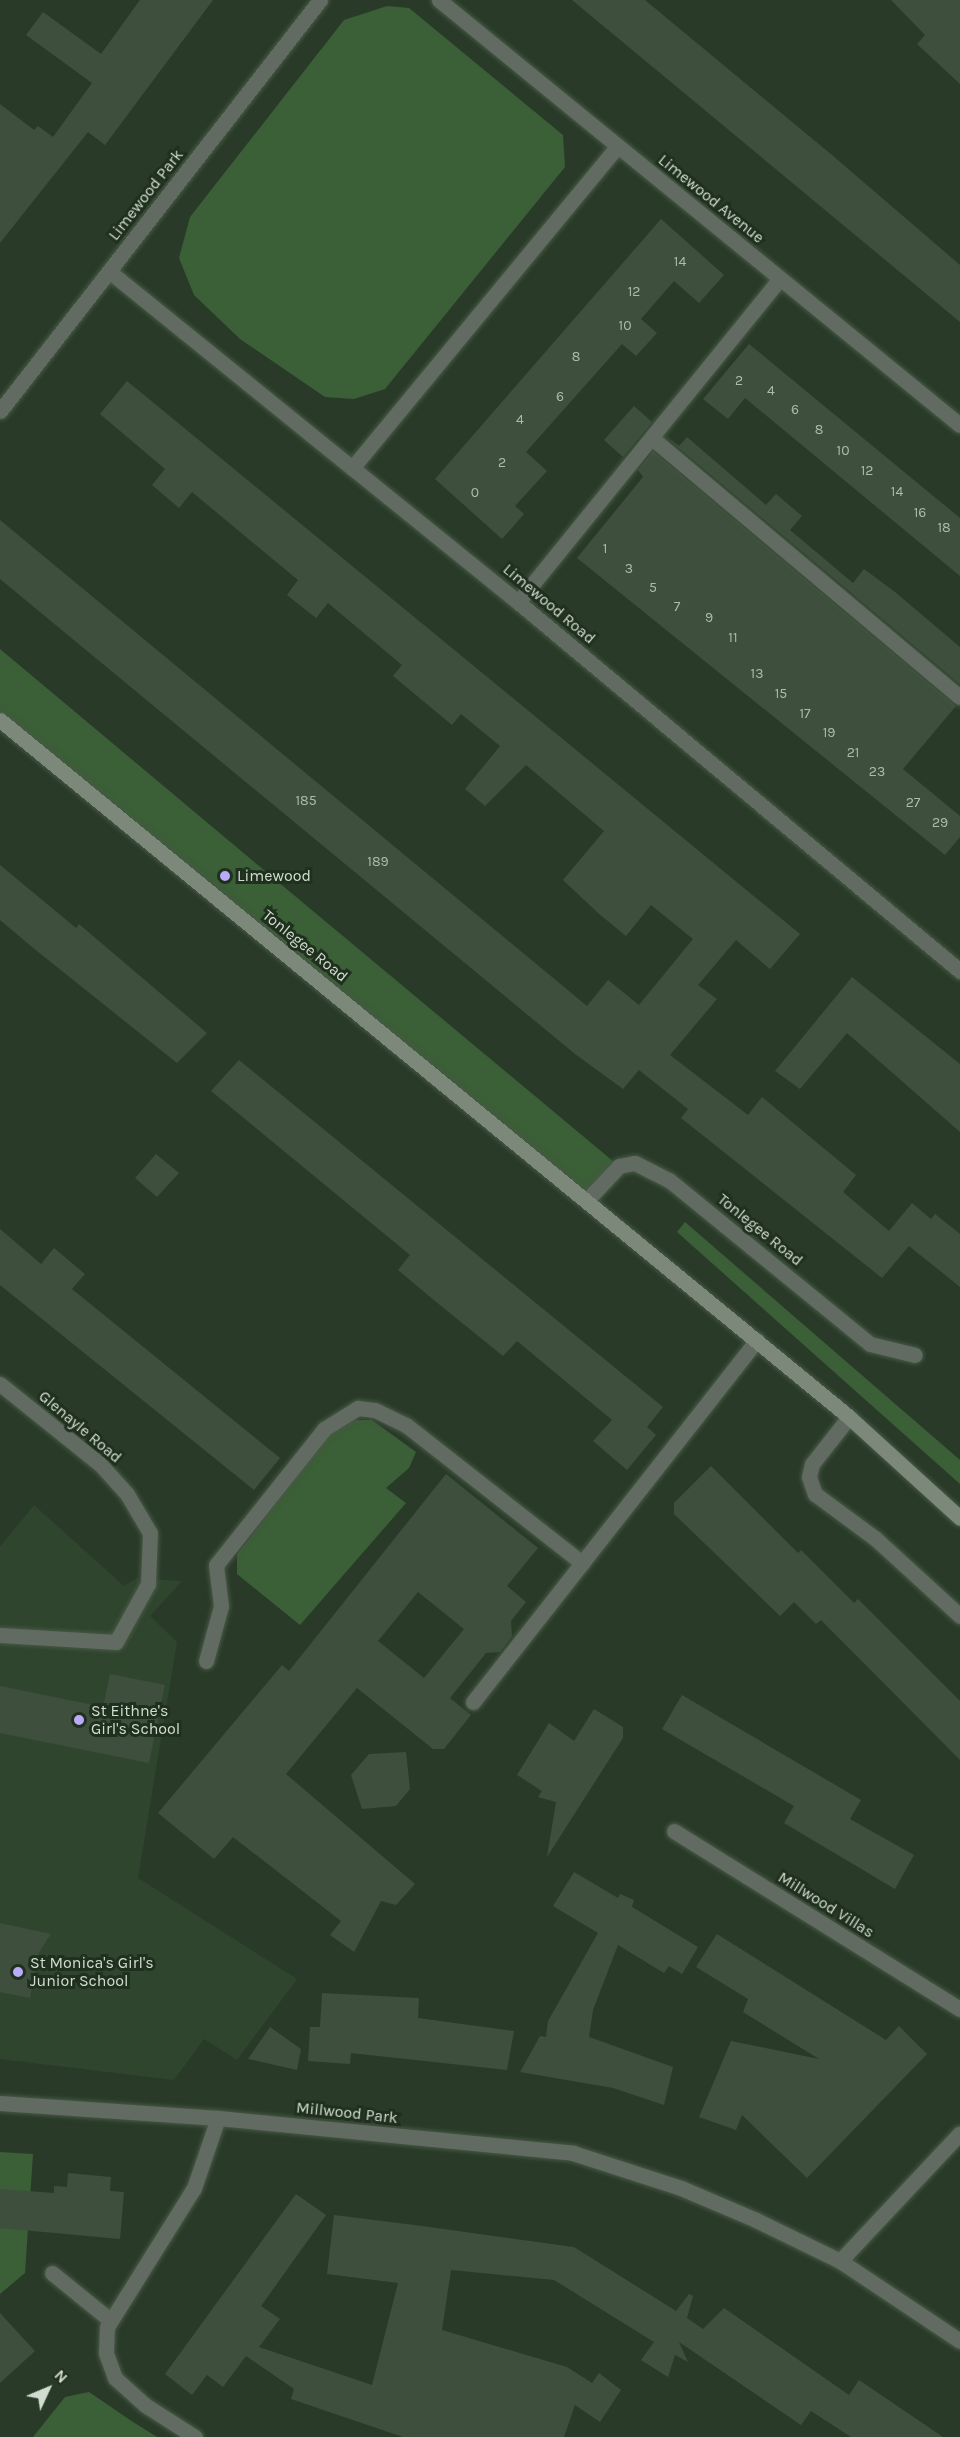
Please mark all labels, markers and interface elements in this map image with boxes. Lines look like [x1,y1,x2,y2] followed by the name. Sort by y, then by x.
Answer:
[104,146,188,244] street label: Limewood Park
[654,150,768,248] street label: Limewood Avenue
[674,254,686,270] house number: 14
[628,284,640,300] house number: 12
[619,318,631,334] house number: 10
[572,349,580,365] house number: 8
[735,373,743,389] house number: 2
[767,383,775,399] house number: 4
[556,389,564,405] house number: 6
[791,402,799,418] house number: 6
[516,412,524,428] house number: 4
[815,422,823,438] house number: 8
[837,443,849,459] house number: 10
[498,455,506,471] house number: 2
[861,463,873,479] house number: 12
[891,484,903,500] house number: 14
[471,485,479,501] house number: 0
[914,505,926,521] house number: 16
[937,520,951,536] house number: 18
[603,541,607,557] house number: 1
[499,560,599,648] street label: Limewood Road
[625,561,633,577] house number: 3
[649,580,657,596] house number: 5
[674,599,680,615] house number: 7
[705,610,713,626] house number: 9
[728,630,738,646] house number: 11
[751,666,763,682] house number: 13
[775,686,787,702] house number: 15
[799,706,811,722] house number: 17
[823,725,835,741] house number: 19
[847,745,859,761] house number: 21
[869,764,885,780] house number: 23
[295,793,317,809] house number: 185
[906,795,920,811] house number: 27
[932,815,948,831] house number: 29
[367,854,389,870] house number: 189
[237,866,311,886] place label: Limewood
[218,869,232,883] marker: Limewood
[259,906,351,986] street label: Tonlegee Road
[714,1190,806,1270] street label: Tonlegee Road
[35,1387,125,1467] street label: Glenayle Road
[91,1701,180,1739] place label: St Eithne's Girl's School
[72,1713,86,1727] marker: St Eithne's Girl's School
[774,1868,878,1942] street label: Millwood Villas
[30,1953,154,1991] place label: St Monica's Girl's Junior School
[11,1965,25,1979] marker: St Monica's Girl's Junior School
[295,2098,399,2128] street label: Millwood Park
[18,2359,78,2419] north arrow
[50,2365,72,2387] text: N

